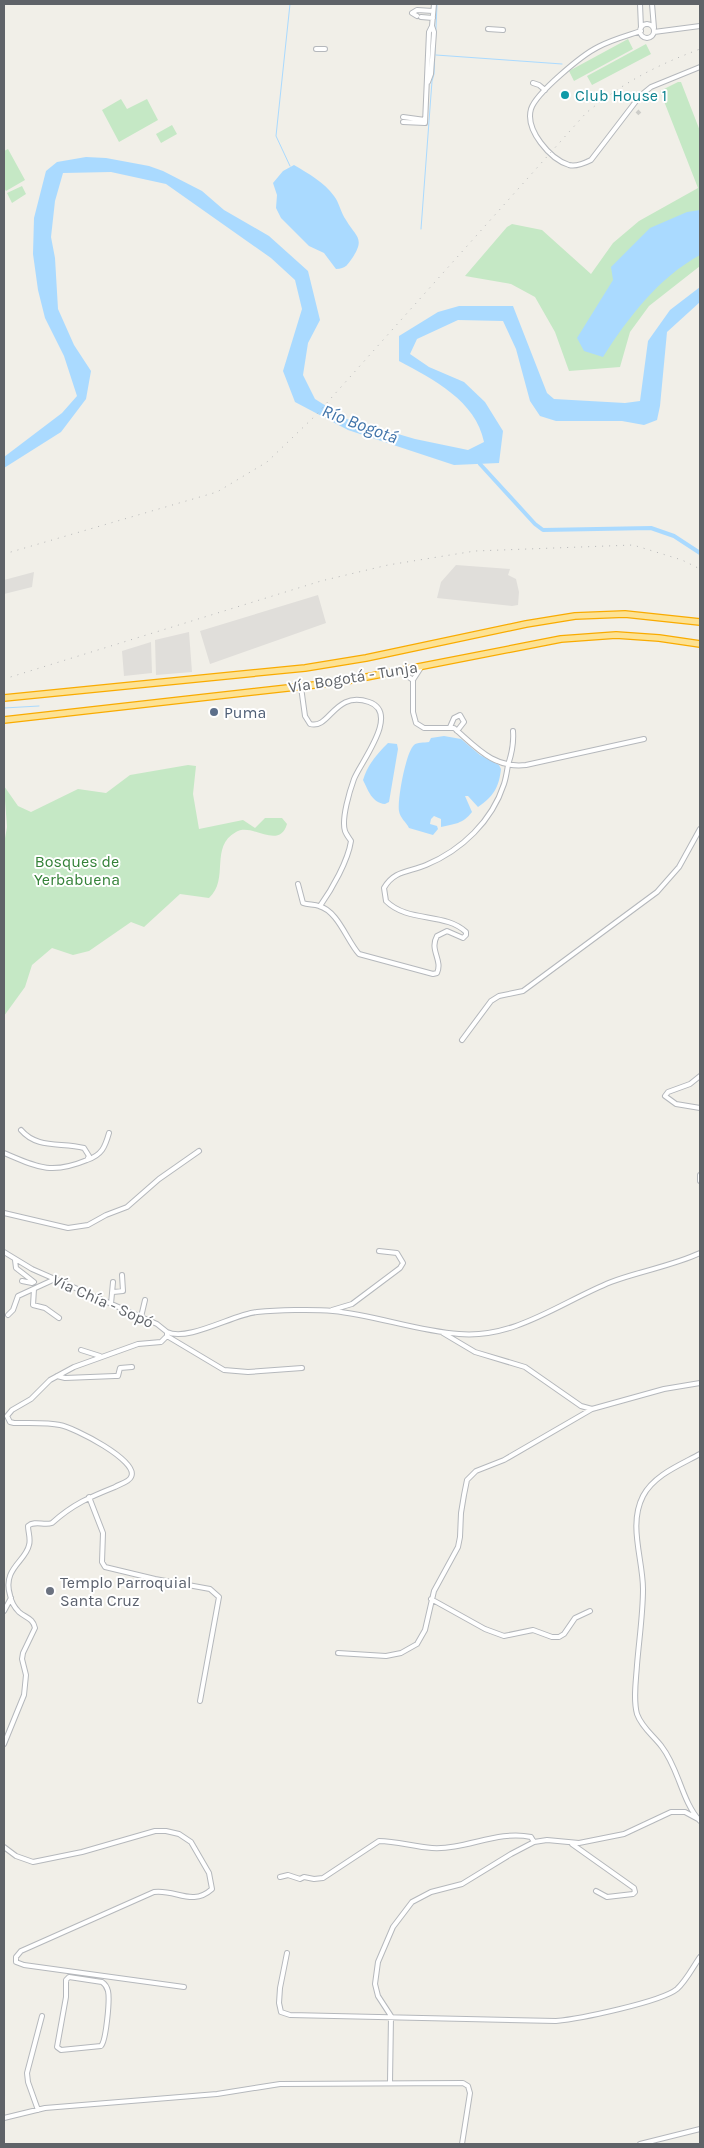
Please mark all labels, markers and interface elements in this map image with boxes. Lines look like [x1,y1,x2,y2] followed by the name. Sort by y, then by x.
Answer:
[575,86,667,105] place label: Club House 1
[559,89,571,101] marker: Club House 1
[319,399,401,449] water label: Río Bogotá
[287,657,419,697] street label: Vía Bogotá - Tunja
[224,703,266,722] place label: Puma
[208,706,220,718] marker: Puma
[34,852,120,889] park label: Bosques de Yerbabuena
[49,1270,157,1332] street label: Vía Chía - Sopó
[60,1573,191,1610] place label: Templo Parroquial Santa Cruz
[44,1585,56,1597] marker: Templo Parroquial Santa Cruz

